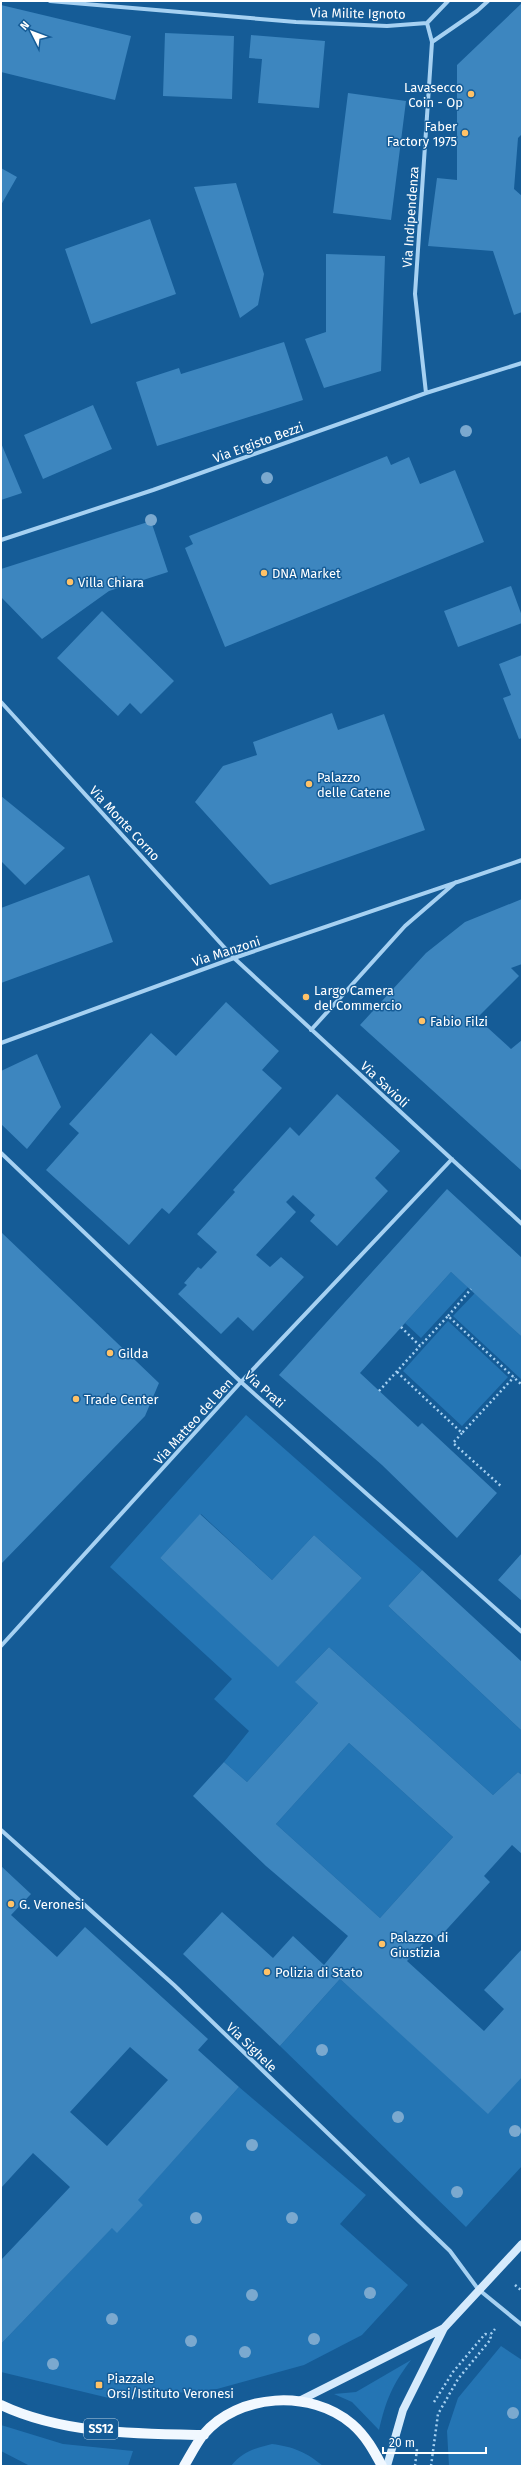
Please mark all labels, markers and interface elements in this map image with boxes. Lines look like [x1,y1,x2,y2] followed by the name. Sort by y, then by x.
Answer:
[310,5,406,22] street label: Via Milite Ignoto
[12,12,52,52] north arrow
[18,19,32,33] text: N
[404,80,463,110] place label: Lavasecco Coin - Op
[466,89,476,99] marker: Lavasecco Coin - Op
[387,119,457,149] place label: Faber Factory 1975
[460,128,470,138] marker: Faber Factory 1975
[399,166,422,268] street label: Via Indipendenza
[211,419,305,466] street label: Via Ergisto Bezzi
[272,566,341,581] place label: DNA Market
[259,568,269,578] marker: DNA Market
[78,575,144,590] place label: Villa Chiara
[65,577,75,587] marker: Villa Chiara
[317,770,390,800] place label: Palazzo delle Catene
[304,779,314,789] marker: Palazzo delle Catene
[86,783,163,864] street label: Via Monte Corno
[190,933,262,970] street label: Via Manzoni
[314,983,402,1013] place label: Largo Camera del Commercio
[301,992,311,1002] marker: Largo Camera del Commercio
[430,1014,488,1029] place label: Fabio Filzi
[417,1016,427,1026] marker: Fabio Filzi
[357,1058,412,1110] street label: Via Savioli
[118,1346,148,1361] place label: Gilda
[105,1348,115,1358] marker: Gilda
[241,1368,288,1411] street label: Via Prati
[151,1375,236,1467] street label: Via Matteo del Ben
[84,1392,159,1407] place label: Trade Center
[71,1394,81,1404] marker: Trade Center
[19,1897,84,1912] place label: G. Veronesi
[6,1899,16,1909] marker: G. Veronesi
[390,1930,448,1960] place label: Palazzo di Giustizia
[377,1939,387,1949] marker: Palazzo di Giustizia
[275,1965,363,1980] place label: Polizia di Stato
[262,1967,272,1977] marker: Polizia di Stato
[223,2020,280,2075] street label: Via Sighele
[107,2371,234,2401] place label: Piazzale Orsi/Istituto Veronesi
[94,2380,104,2390] marker: Piazzale Orsi/Istituto Veronesi
[84,2419,118,2439] road number: SS12
[383,2429,486,2455] scale bar
[389,2436,415,2450] text: 20 m

